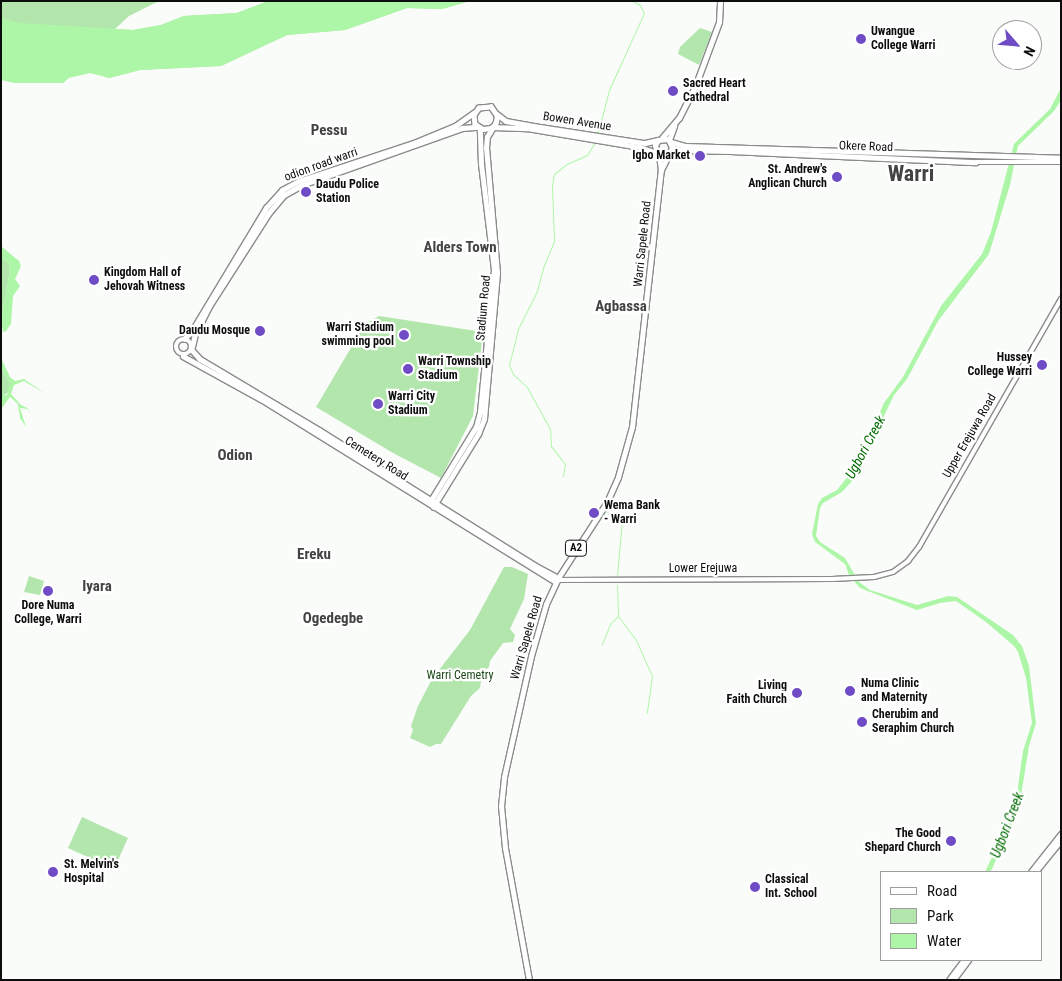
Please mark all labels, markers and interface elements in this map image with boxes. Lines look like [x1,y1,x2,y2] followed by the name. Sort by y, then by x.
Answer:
[992,20,1042,70] north arrow
[871,25,936,53] place label: Uwangue College Warri
[855,33,867,45] marker: Uwangue College Warri
[1020,44,1039,59] text: N
[683,77,746,105] place label: Sacred Heart Cathedral
[667,85,679,97] marker: Sacred Heart Cathedral
[542,109,612,135] street label: Bowen Avenue
[311,122,347,140] district label: Pessu
[839,139,893,155] street label: Okere Road
[282,145,360,185] street label: odion road warri
[632,149,690,163] place label: Igbo Market
[694,150,706,162] marker: Igbo Market
[888,161,934,187] district label: Warri
[748,163,827,191] place label: St. Andrew's Anglican Church
[831,171,843,183] marker: St. Andrew's Anglican Church
[316,178,379,206] place label: Daudu Police Station
[300,186,312,198] marker: Daudu Police Station
[631,200,655,288] street label: Warri Sapele Road
[423,239,497,257] district label: Alders Town
[104,266,185,294] place label: Kingdom Hall of Jehovah Witness
[88,274,100,286] marker: Kingdom Hall of Jehovah Witness
[474,275,494,341] street label: Stadium Road
[595,298,647,316] district label: Agbassa
[321,321,394,349] place label: Warri Stadium swimming pool
[179,324,250,338] place label: Daudu Mosque
[254,325,266,337] marker: Daudu Mosque
[398,329,410,341] marker: Warri Stadium swimming pool
[967,351,1032,379] place label: Hussey College Warri
[418,355,491,383] place label: Warri Township Stadium
[1036,359,1048,371] marker: Hussey College Warri
[402,363,414,375] marker: Warri Township Stadium
[388,390,435,418] place label: Warri City Stadium
[940,391,1000,481] street label: Upper Erejuwa Road
[372,398,384,410] marker: Warri City Stadium
[841,413,889,481] water label: Ugbori Creek
[342,434,410,484] street label: Cemetery Road
[217,447,253,465] district label: Odion
[604,499,660,527] place label: Wema Bank - Warri
[588,507,600,519] marker: Wema Bank - Warri
[565,540,587,556] road number: A2
[297,546,331,564] district label: Ereku
[669,562,737,576] street label: Lower Erejuwa
[82,578,112,596] district label: Iyara
[42,585,54,597] marker: Dore Numa College, Warri
[508,595,546,681] street label: Warri Sapele Road
[14,599,82,627] place label: Dore Numa College, Warri
[303,610,363,628] district label: Ogedegbe
[427,669,493,683] park label: Warri Cemetry
[861,677,927,705] place label: Numa Clinic and Maternity
[727,679,787,707] place label: Living Faith Church
[843,684,857,698] marker: Numa Clinic and Maternity
[791,687,803,699] marker: Living Faith Church
[872,708,954,736] place label: Cherubim and Seraphim Church
[856,716,868,728] marker: Cherubim and Seraphim Church
[987,790,1027,860] water label: Ugbori Creek
[865,827,941,855] place label: The Good Shepard Church
[945,835,957,847] marker: The Good Shepard Church
[64,858,119,886] place label: St. Melvin's Hospital
[46,865,60,879] marker: St. Melvin's Hospital
[880,871,1042,961] legend
[765,873,817,901] place label: Classical Int. School
[749,881,761,893] marker: Classical Int. School
[927,882,957,900] text: Road
[927,907,954,925] text: Park
[927,932,961,950] text: Water

